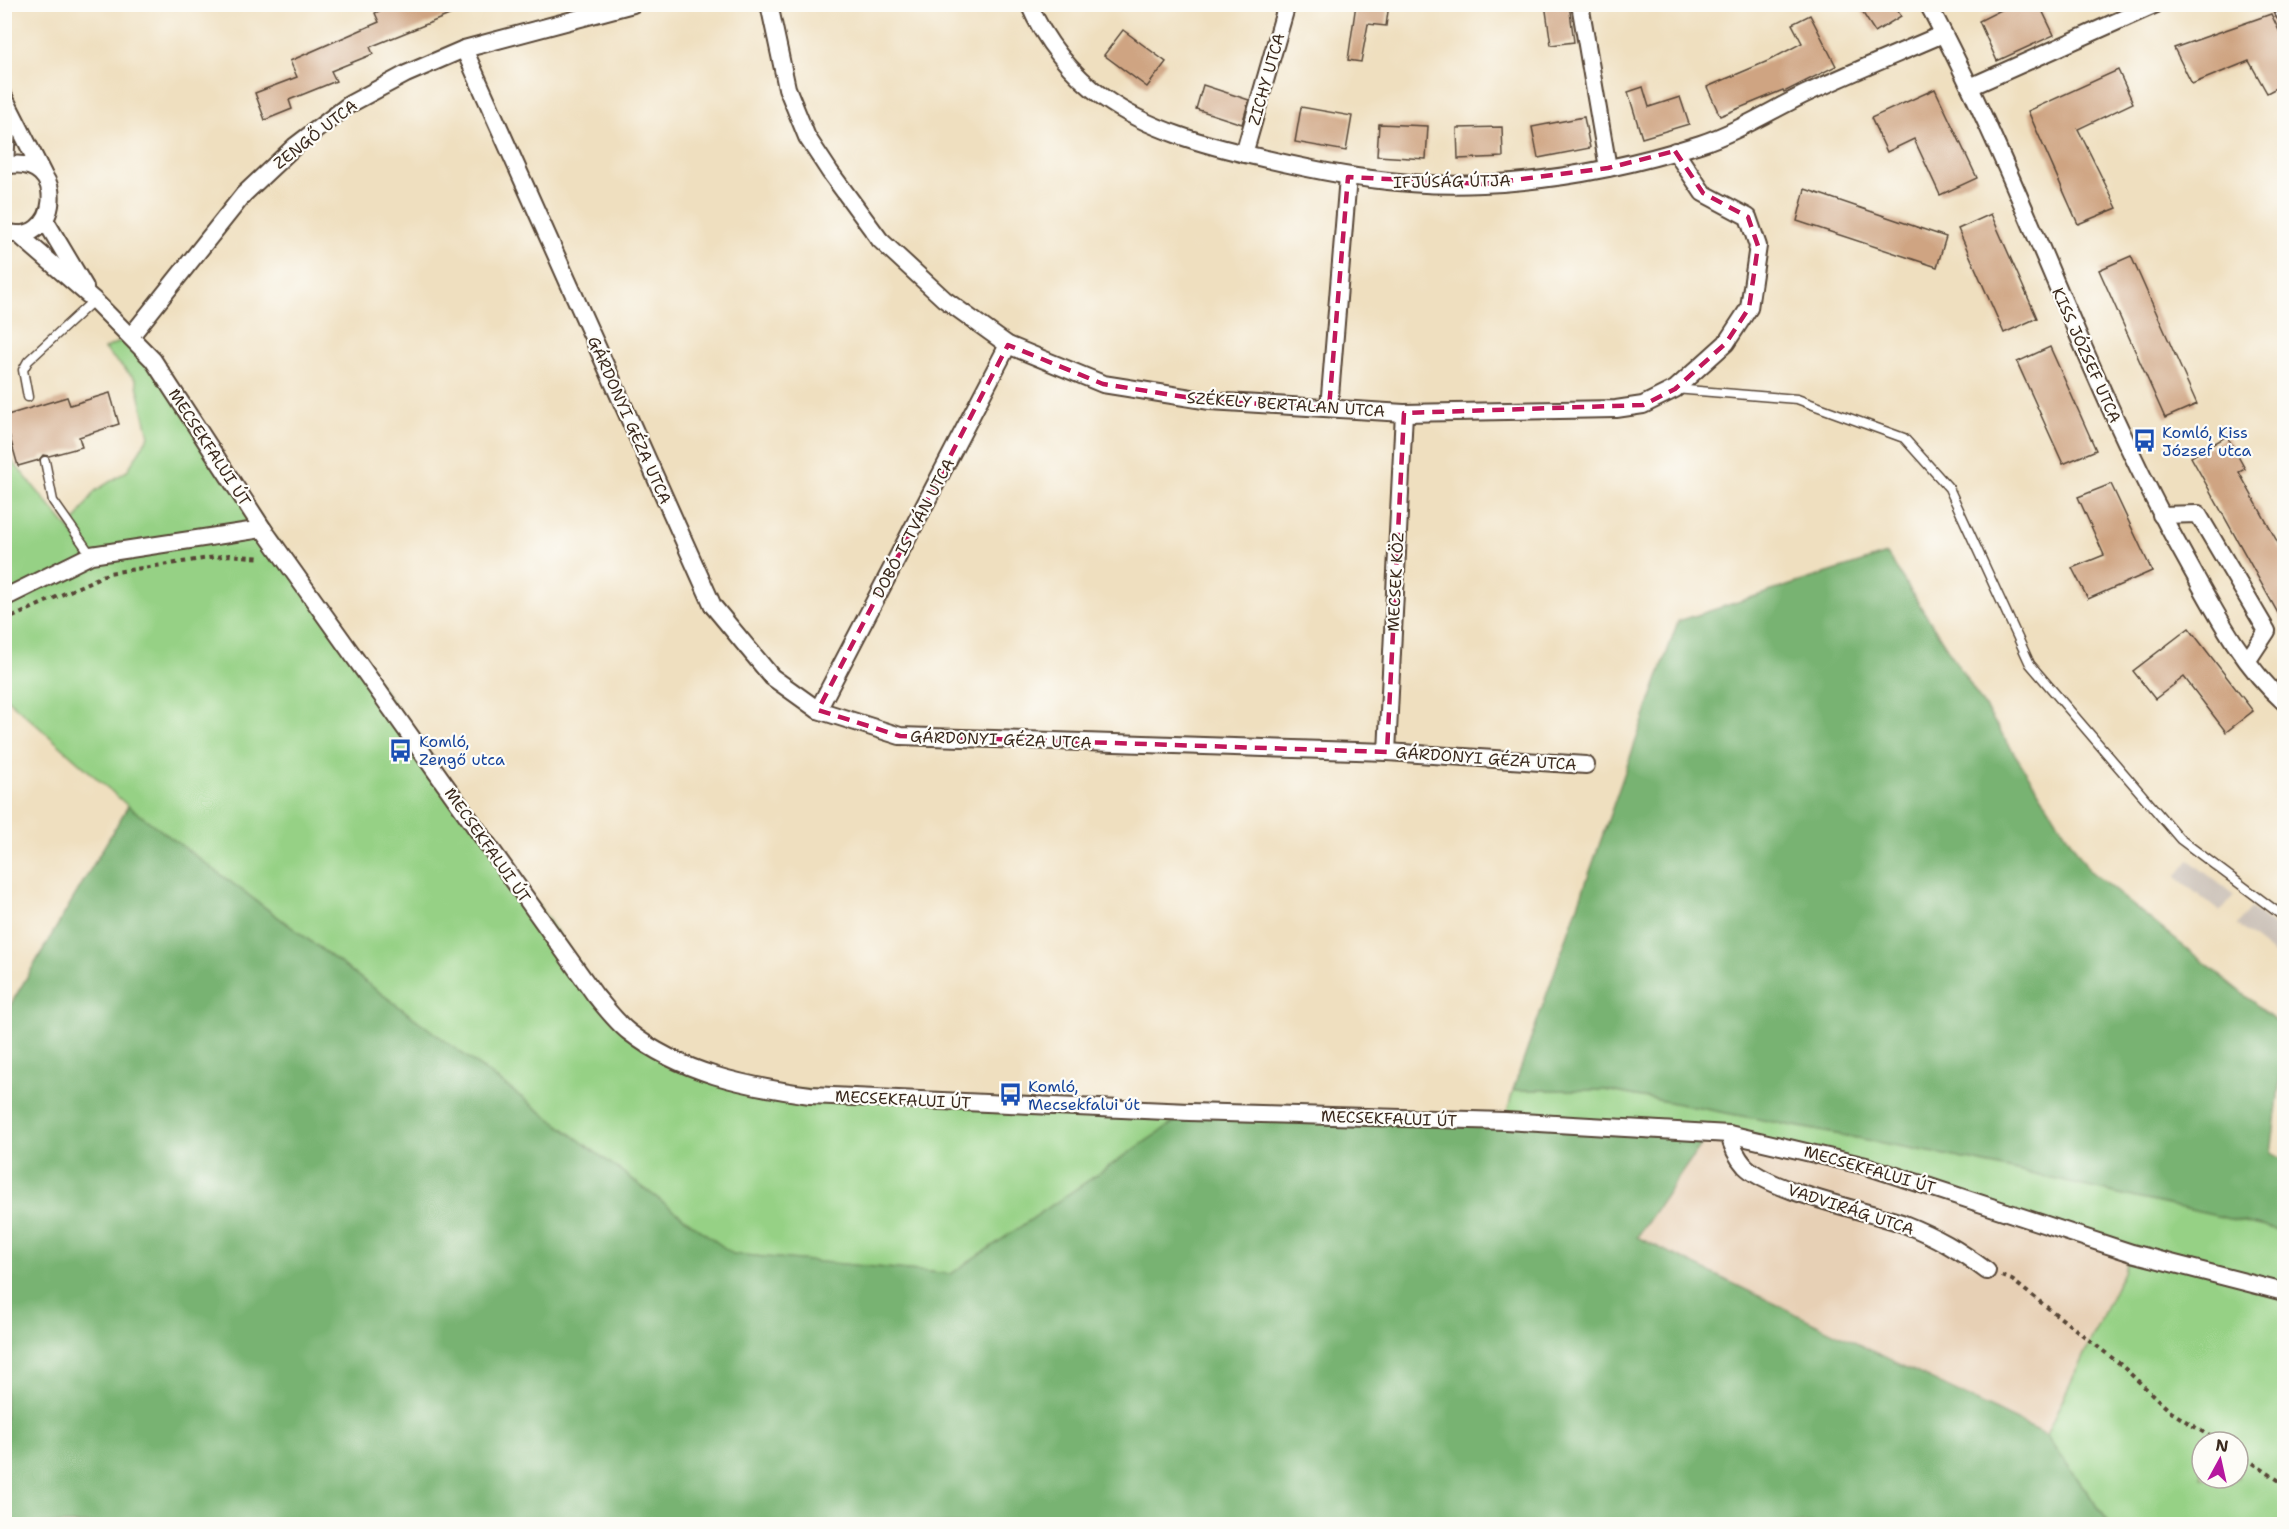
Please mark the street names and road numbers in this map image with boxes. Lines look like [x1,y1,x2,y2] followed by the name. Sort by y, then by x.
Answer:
[1243,31,1290,128] street label: ZICHY UTCA
[269,95,362,174] street label: ZENGŐ UTCA
[1393,170,1511,193] street label: IFJÚSÁG ÚTJA
[2047,284,2126,426] street label: KISS JÓZSEF UTCA
[583,333,676,507] street label: GÁRDONYI GÉZA UTCA
[164,384,256,510] street label: MECSEKFALUI ÚT
[1186,387,1386,422] street label: SZÉKELY BERTALAN UTCA
[868,455,959,602] street label: DOBÓ ISTVÁN UTCA
[1382,532,1409,632] street label: MECSEK KÖZ
[910,726,1092,753] street label: GÁRDONYI GÉZA UTCA
[1395,742,1577,775] street label: GÁRDONYI GÉZA UTCA
[440,784,535,907] street label: MECSEKFALUI ÚT
[834,1085,972,1114] street label: MECSEKFALUI ÚT
[1321,1106,1457,1131] street label: MECSEKFALUI ÚT
[1802,1141,1938,1198] street label: MECSEKFALUI ÚT
[1785,1179,1917,1240] street label: VADVIRÁG UTCA

